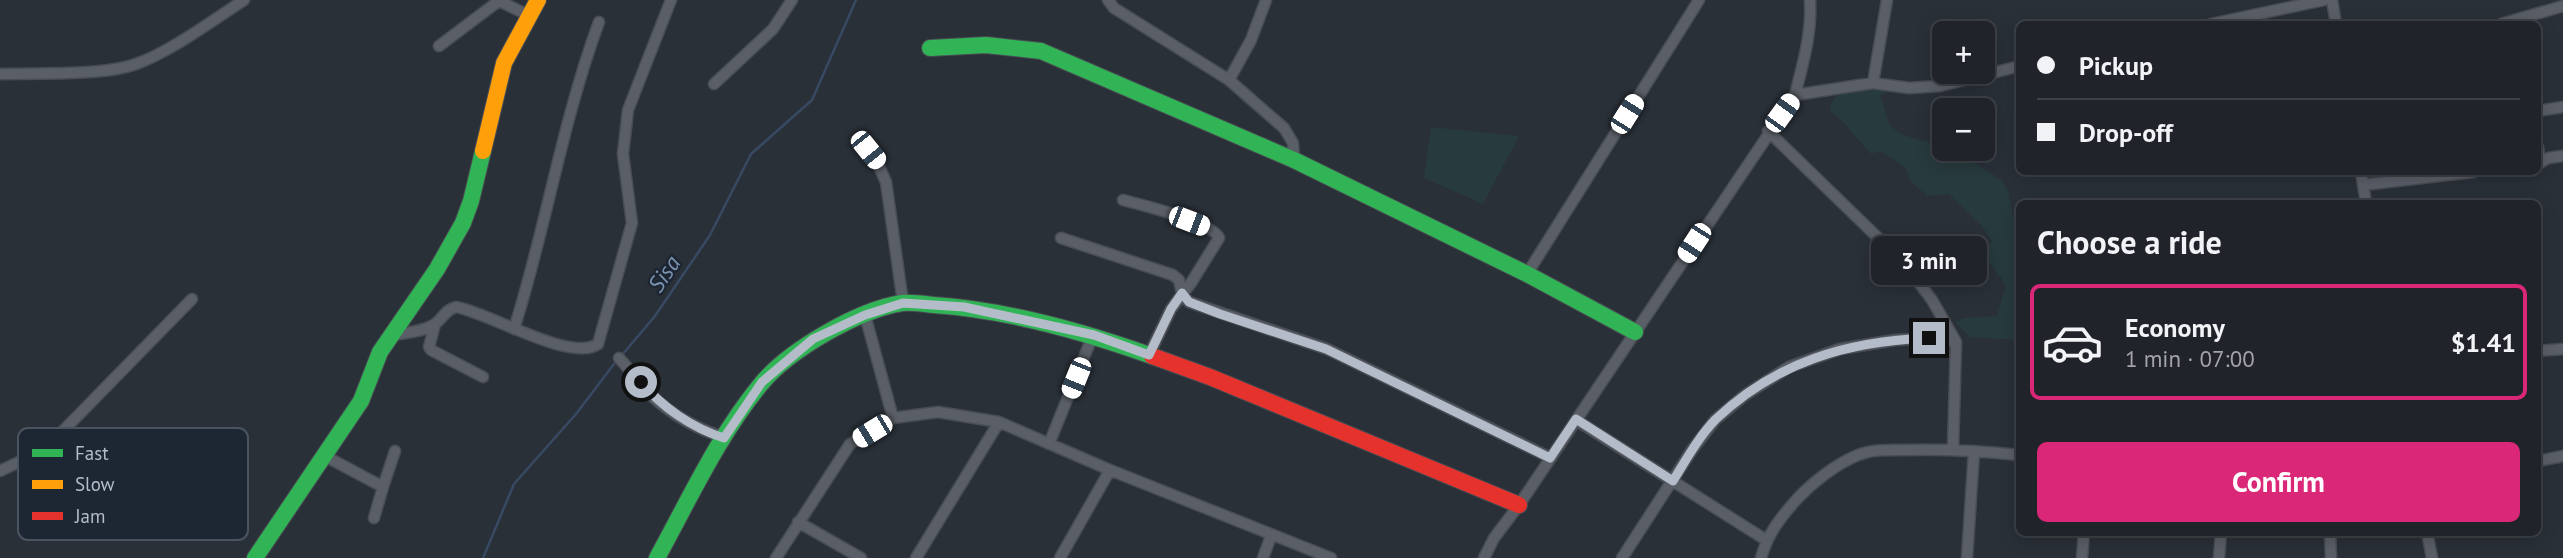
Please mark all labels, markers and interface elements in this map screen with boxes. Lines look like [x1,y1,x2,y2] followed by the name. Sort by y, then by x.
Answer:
[1932,21,1995,161] map controls
[1932,21,1995,84] button: +
[2079,49,2153,82] text: Pickup
[1762,90,1803,136] car
[1607,91,1648,137] car
[1932,98,1995,161] button: −
[2079,116,2173,149] text: Drop-off
[847,127,890,173] car
[1166,204,1213,238] car
[1674,220,1715,266] car
[2037,221,2222,263] text: Choose a ride
[1871,236,1987,286] callout: 3 min
[1901,246,1957,275] text: 3 min
[641,250,686,298] water label: Sisa
[2041,311,2104,374] icon: car
[2125,311,2225,344] text: Economy
[1913,322,1945,354] route end
[2451,326,2516,359] text: $1.41
[2125,344,2255,373] text: 1 min · 07:00
[1059,355,1094,401] car
[625,366,657,398] route start
[849,411,896,451] car
[18,428,248,540] legend
[75,441,109,465] text: Fast
[2037,442,2520,522] button: Confirm
[75,472,115,496] text: Slow
[74,504,105,528] text: Jam

